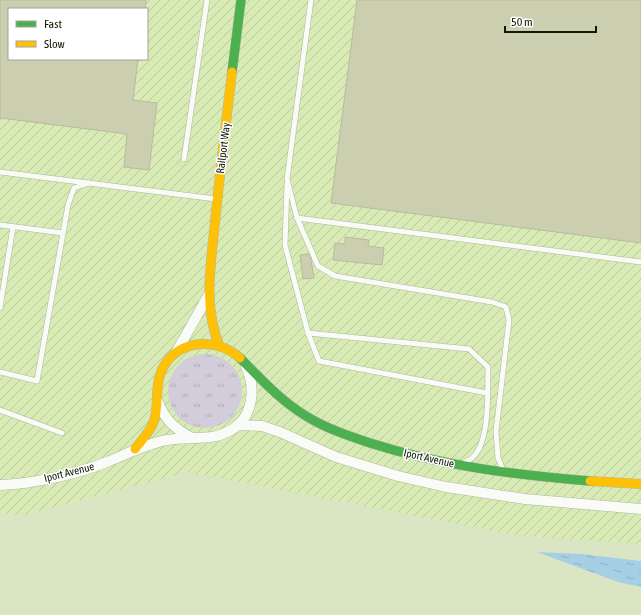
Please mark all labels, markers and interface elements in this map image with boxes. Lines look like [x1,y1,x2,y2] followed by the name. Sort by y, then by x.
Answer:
[8,8,148,60] legend
[505,8,596,34] scale bar
[511,15,533,29] text: 50 m
[44,17,62,31] text: Fast
[44,37,65,51] text: Slow
[214,121,232,174] street label: Railport Way
[403,446,455,470] street label: Iport Avenue
[43,460,95,484] street label: Iport Avenue

